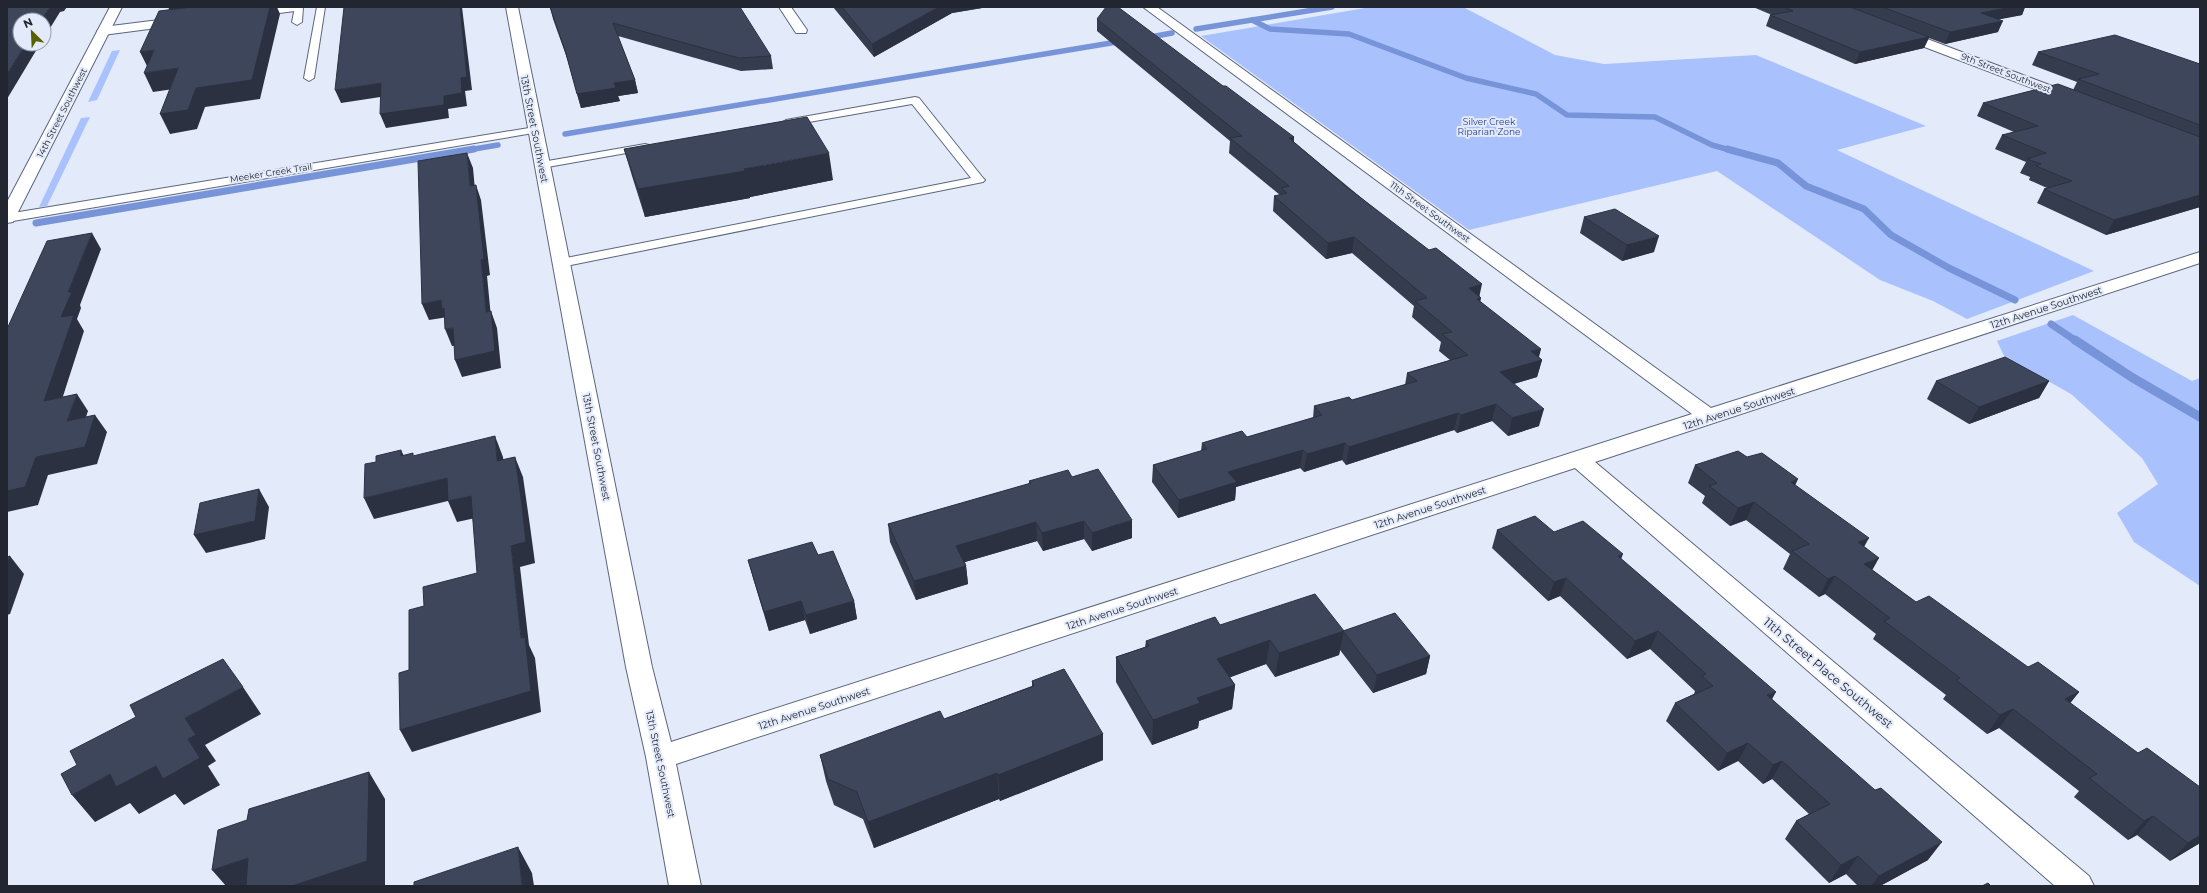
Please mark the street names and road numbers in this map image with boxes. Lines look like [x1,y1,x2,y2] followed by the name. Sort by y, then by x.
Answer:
[1960,50,2053,95] street label: 9th Street Southwest
[34,66,89,159] street label: 14th Street Southwest
[518,74,551,184] street label: 13th Street Southwest
[229,161,313,184] street label: Meeker Creek Trail
[1388,179,1473,245] street label: 11th Street Southwest
[1989,283,2104,332] street label: 12th Avenue Southwest
[1682,384,1797,433] street label: 12th Avenue Southwest
[580,392,613,502] street label: 13th Street Southwest
[1373,483,1488,532] street label: 12th Avenue Southwest
[1065,584,1180,633] street label: 12th Avenue Southwest
[1761,614,1896,731] street label: 11th Street Place Southwest
[757,684,872,733] street label: 12th Avenue Southwest
[643,709,678,819] street label: 13th Street Southwest

